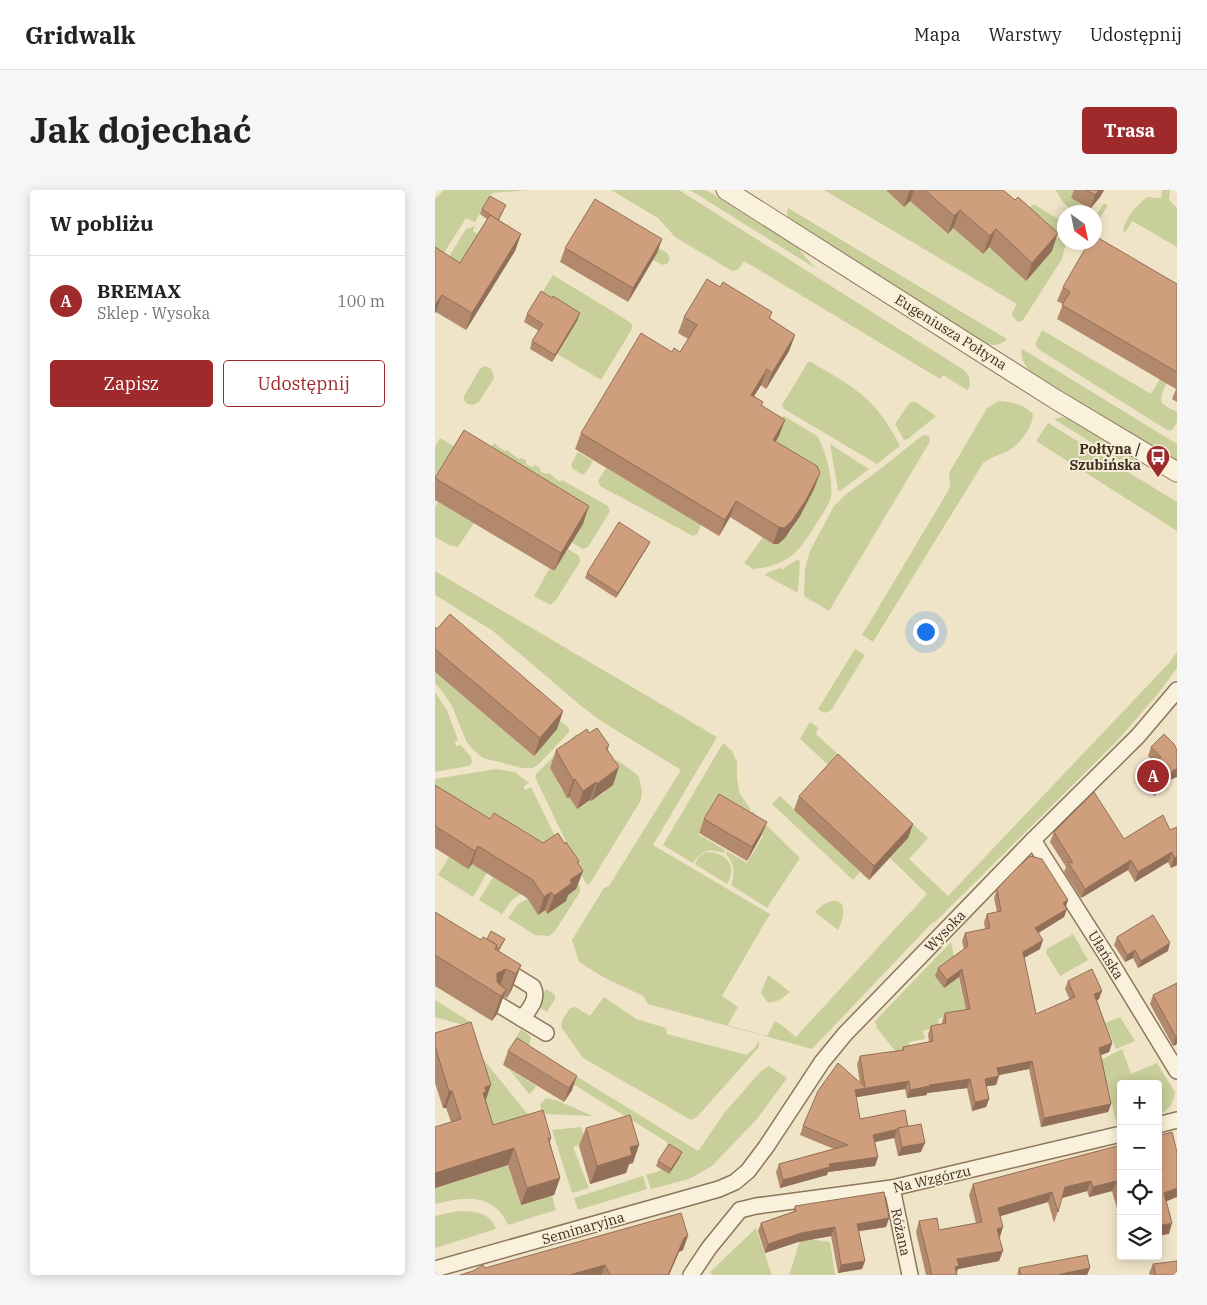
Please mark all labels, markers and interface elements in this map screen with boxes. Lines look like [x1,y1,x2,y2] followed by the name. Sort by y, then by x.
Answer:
[25,19,135,51] text: Gridwalk
[914,23,961,46] text: Mapa
[989,23,1062,46] text: Warstwy
[1090,23,1182,46] text: Udostępnij
[30,107,251,153] text: Jak dojechać
[1082,107,1177,154] button: Trasa
[1057,205,1102,250] north arrow
[50,209,153,237] text: W pobliżu
[97,279,181,303] text: BREMAX
[892,290,1011,374] street label: Eugeniusza Połtyna
[60,291,72,311] text: A
[337,291,385,311] text: 100 m
[97,303,210,323] text: Sklep · Wysoka
[50,360,213,407] button: Zapisz
[223,360,385,407] button: Udostępnij
[1070,440,1141,474] place label: Połtyna / Szubińska
[1145,444,1171,478] bus stop icon: Połtyna / Szubińska
[913,619,939,645] your location
[1137,757,1169,795] pin: A
[921,906,970,956] street label: Wysoka
[1084,927,1128,983] street label: Ułańska
[1117,1080,1162,1260] map controls
[1117,1080,1162,1125] button: +
[1117,1125,1162,1170] button: −
[891,1161,973,1197] street label: Na Wzgórzu
[1117,1170,1162,1215] button: locate
[887,1207,915,1258] street label: Różana
[540,1208,627,1248] street label: Seminaryjna
[1117,1215,1162,1260] button: layers

